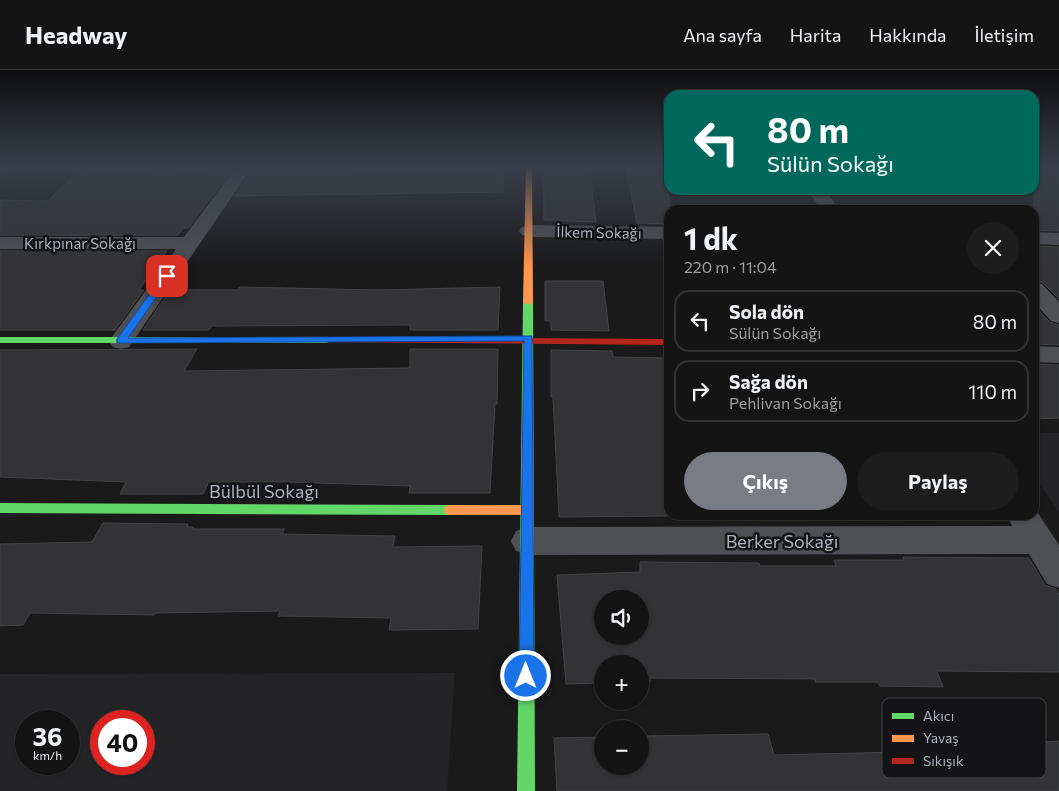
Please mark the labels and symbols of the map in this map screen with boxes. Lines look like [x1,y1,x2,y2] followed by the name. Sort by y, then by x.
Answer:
[556,222,642,242] street label: İlkem Sokağı
[24,234,136,252] street label: Kırkpınar Sokağı
[146,255,188,297] pin
[209,480,319,502] street label: Bülbül Sokağı
[726,530,838,552] street label: Berker Sokağı
[499,649,551,701] position arrow
[882,698,1046,778] legend
[923,707,954,724] text: Akıcı
[90,710,155,775] speed limit sign: 40
[923,729,959,746] text: Yavaş
[923,752,964,769] text: Sıkışık

